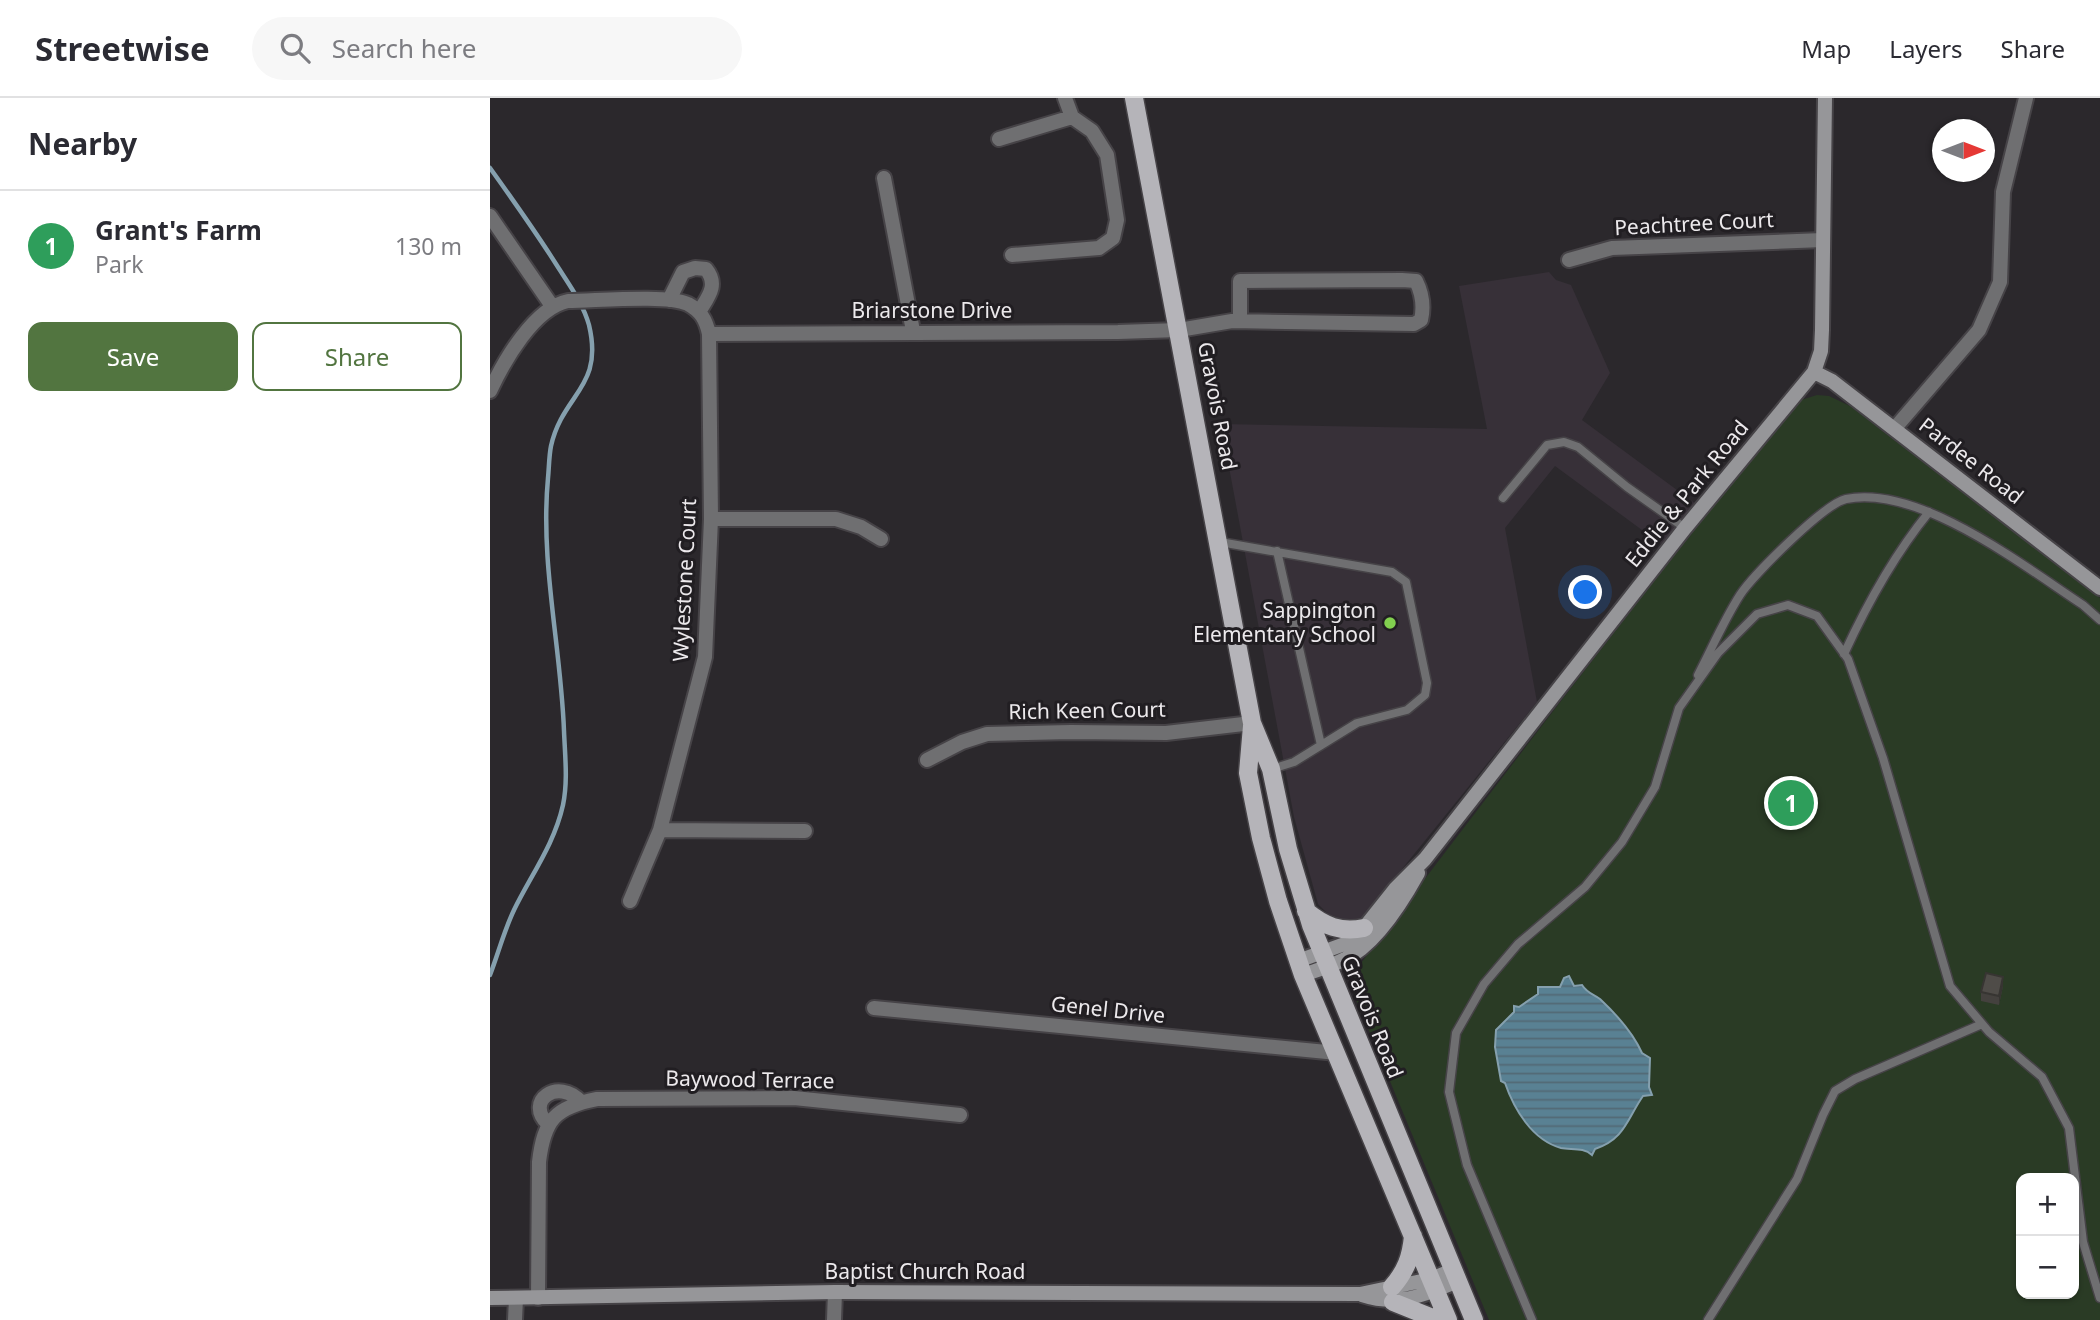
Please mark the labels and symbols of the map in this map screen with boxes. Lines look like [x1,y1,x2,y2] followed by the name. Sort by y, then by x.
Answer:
[1932,119,1995,182] north arrow
[1614,205,1775,241] street label: Peachtree Court
[852,296,1012,324] street label: Briarstone Drive
[1192,339,1244,472] street label: Gravois Road
[1914,411,2030,510] street label: Pardee Road
[1618,414,1754,573] street label: Eddie & Park Road
[666,497,702,662] street label: Wylestone Court
[1568,575,1602,609] your location
[1193,596,1376,648] place label: Sappington Elementary School
[1382,615,1398,631] marker: Sappington Elementary School
[1008,695,1166,725] street label: Rich Keen Court
[1768,777,1814,829] pin: 1
[1336,951,1410,1082] street label: Gravois Road
[1050,989,1167,1029] street label: Genel Drive
[665,1064,835,1094] street label: Baywood Terrace
[825,1257,1025,1285] street label: Baptist Church Road

